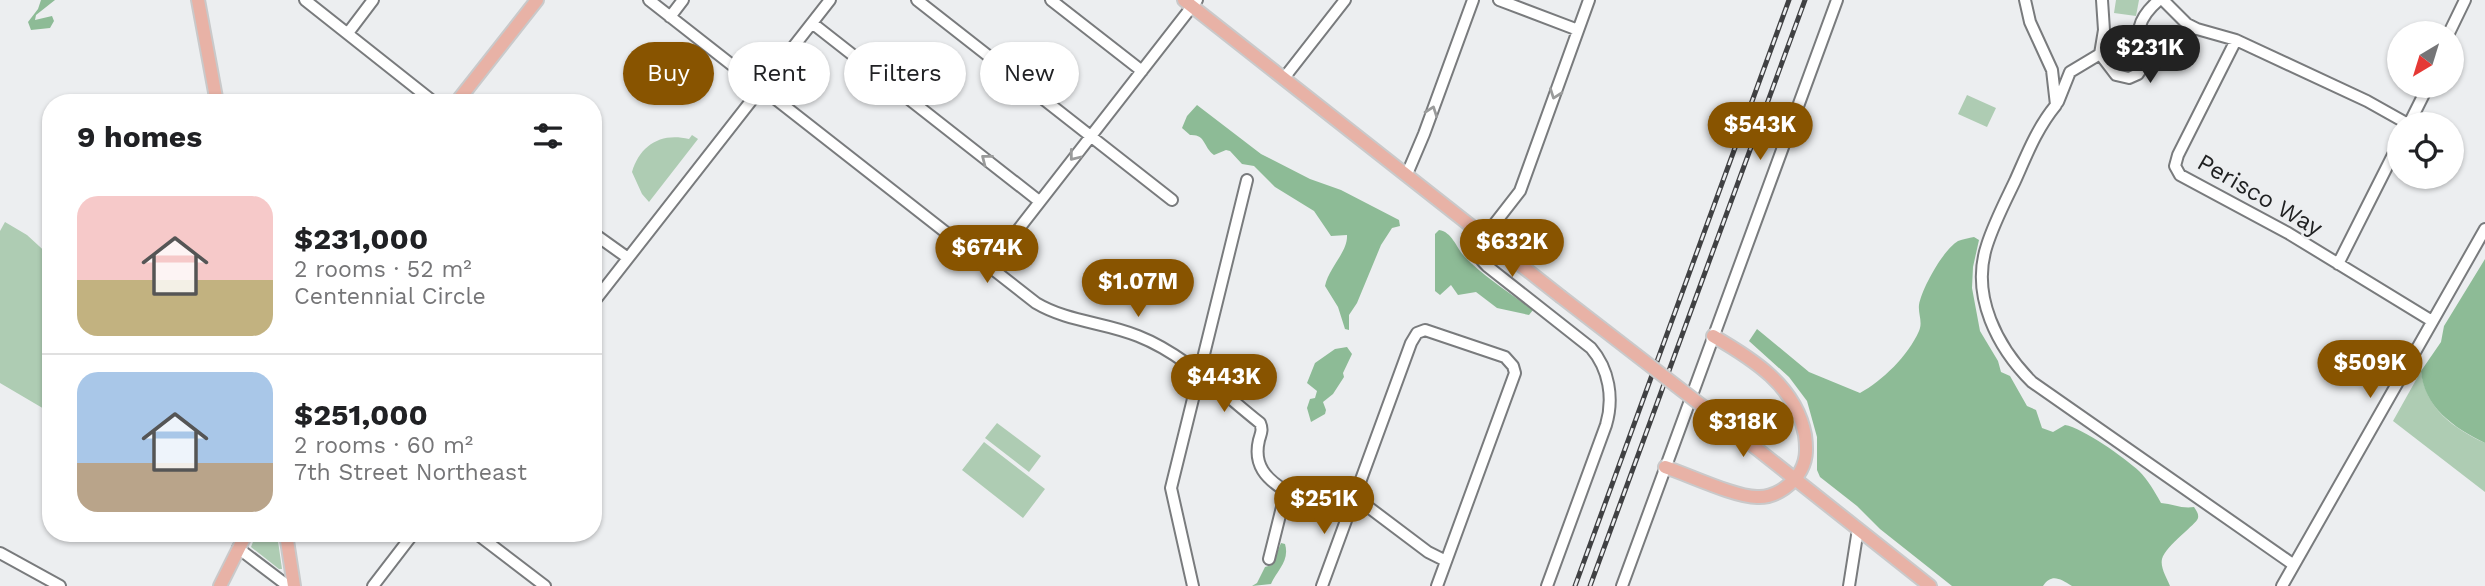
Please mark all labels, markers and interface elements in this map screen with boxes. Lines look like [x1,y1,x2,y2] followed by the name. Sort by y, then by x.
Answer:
[2387,21,2464,98] north arrow
[2387,21,2464,189] map controls
[2101,25,2199,85] pin: $231K
[2116,34,2184,61] text: $231K
[623,42,714,105] chip: Buy
[728,42,830,105] chip: Rent
[844,42,966,105] chip: Filters
[980,42,1079,105] chip: New
[1549,88,1563,100] one-way arrow
[1711,102,1809,162] pin: $543K
[1424,106,1438,118] one-way arrow
[1724,111,1796,138] text: $543K
[2387,112,2464,189] button: locate
[529,117,567,155] icon: filters
[77,119,202,154] text: 9 homes
[2192,148,2328,242] street label: Perisco Way
[1070,149,1083,161] one-way arrow
[981,155,994,167] one-way arrow
[1463,219,1561,279] pin: $632K
[294,221,428,256] text: $231,000
[133,224,217,308] icon: home
[938,226,1036,285] pin: $674K
[1476,228,1548,255] text: $632K
[951,234,1023,261] text: $674K
[294,256,472,283] text: 2 rooms · 52 m²
[1081,260,1195,319] pin: $1.07M
[1098,268,1178,295] text: $1.07M
[294,283,486,310] text: Centennial Circle
[2321,340,2419,400] pin: $509K
[2333,349,2407,376] text: $509K
[1175,354,1273,414] pin: $443K
[1187,363,1261,390] text: $443K
[294,397,428,432] text: $251,000
[133,400,217,484] icon: home
[1694,400,1792,459] pin: $318K
[1709,408,1777,435] text: $318K
[294,432,473,459] text: 2 rooms · 60 m²
[294,459,527,486] text: 7th Street Northeast
[1275,476,1373,536] pin: $251K
[1290,485,1358,512] text: $251K

